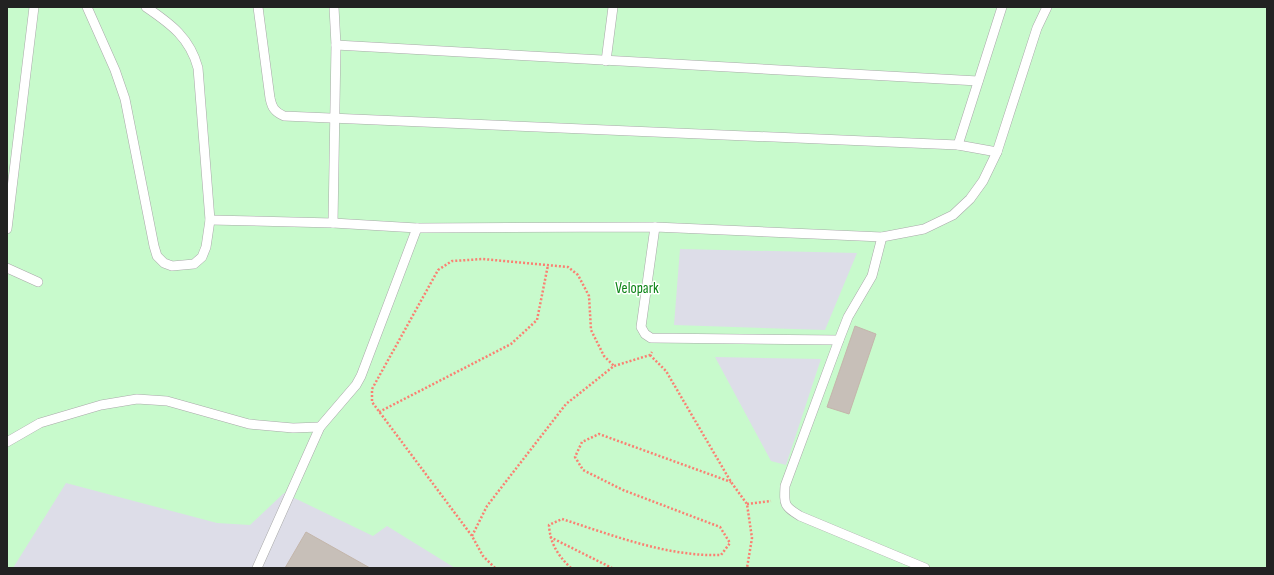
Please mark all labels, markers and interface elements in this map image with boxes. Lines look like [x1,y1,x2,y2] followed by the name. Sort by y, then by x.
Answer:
[615,279,659,298] park label: Velopark

